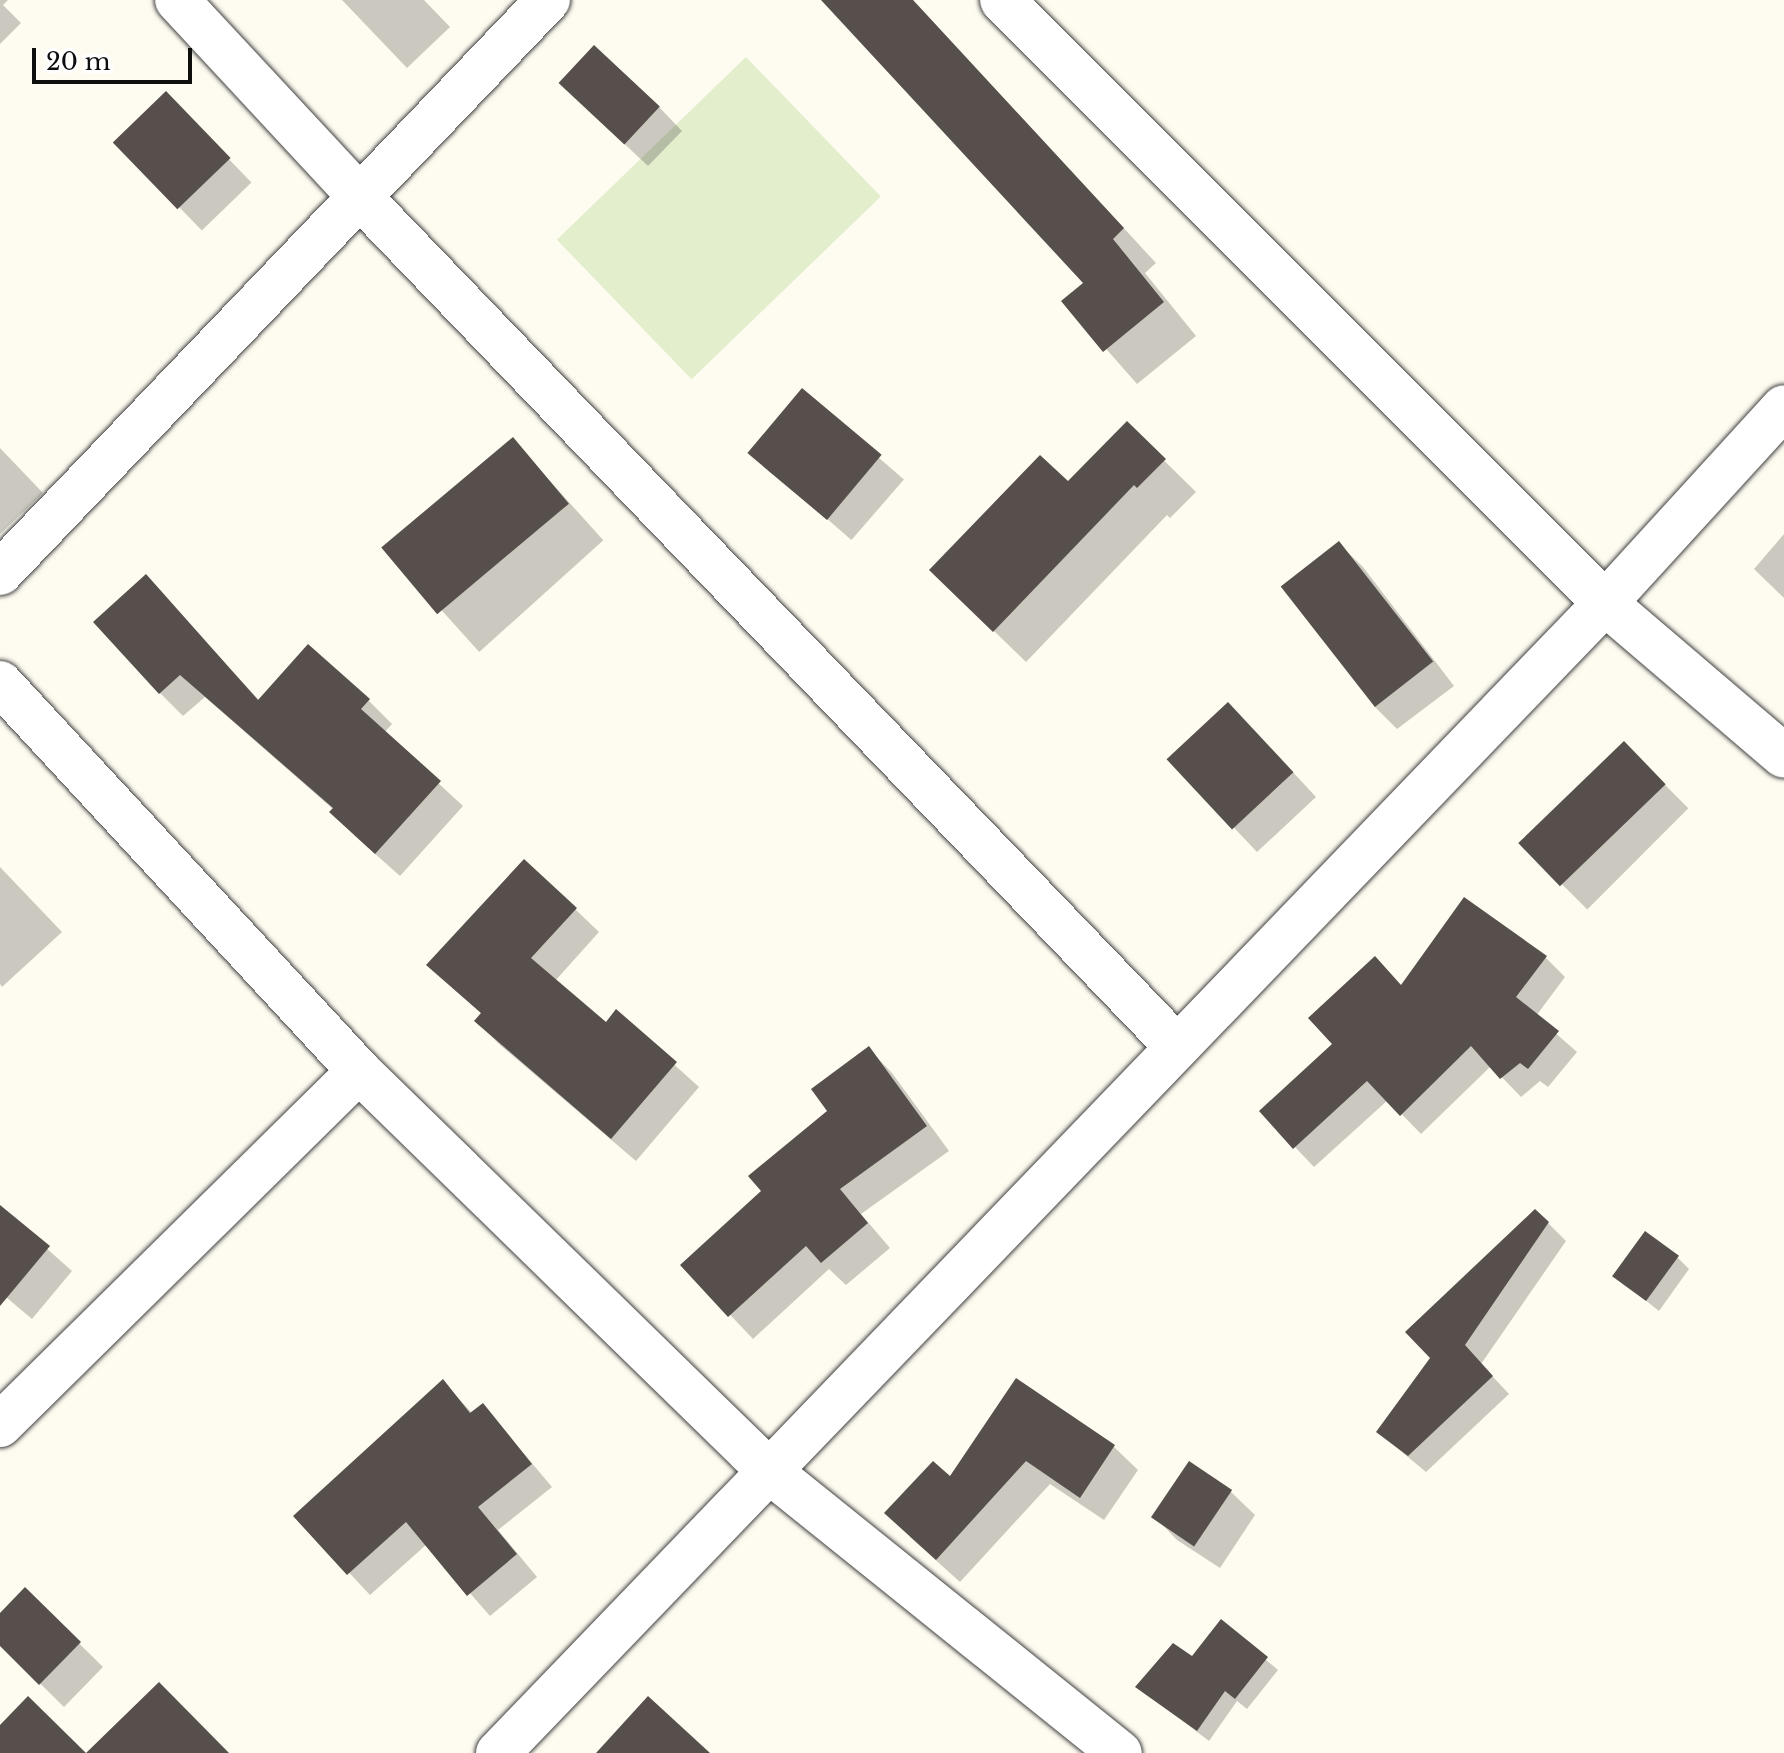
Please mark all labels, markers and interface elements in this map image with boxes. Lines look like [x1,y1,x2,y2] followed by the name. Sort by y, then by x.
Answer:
[36,32,196,82] scale bar
[46,47,111,76] text: 20 m

